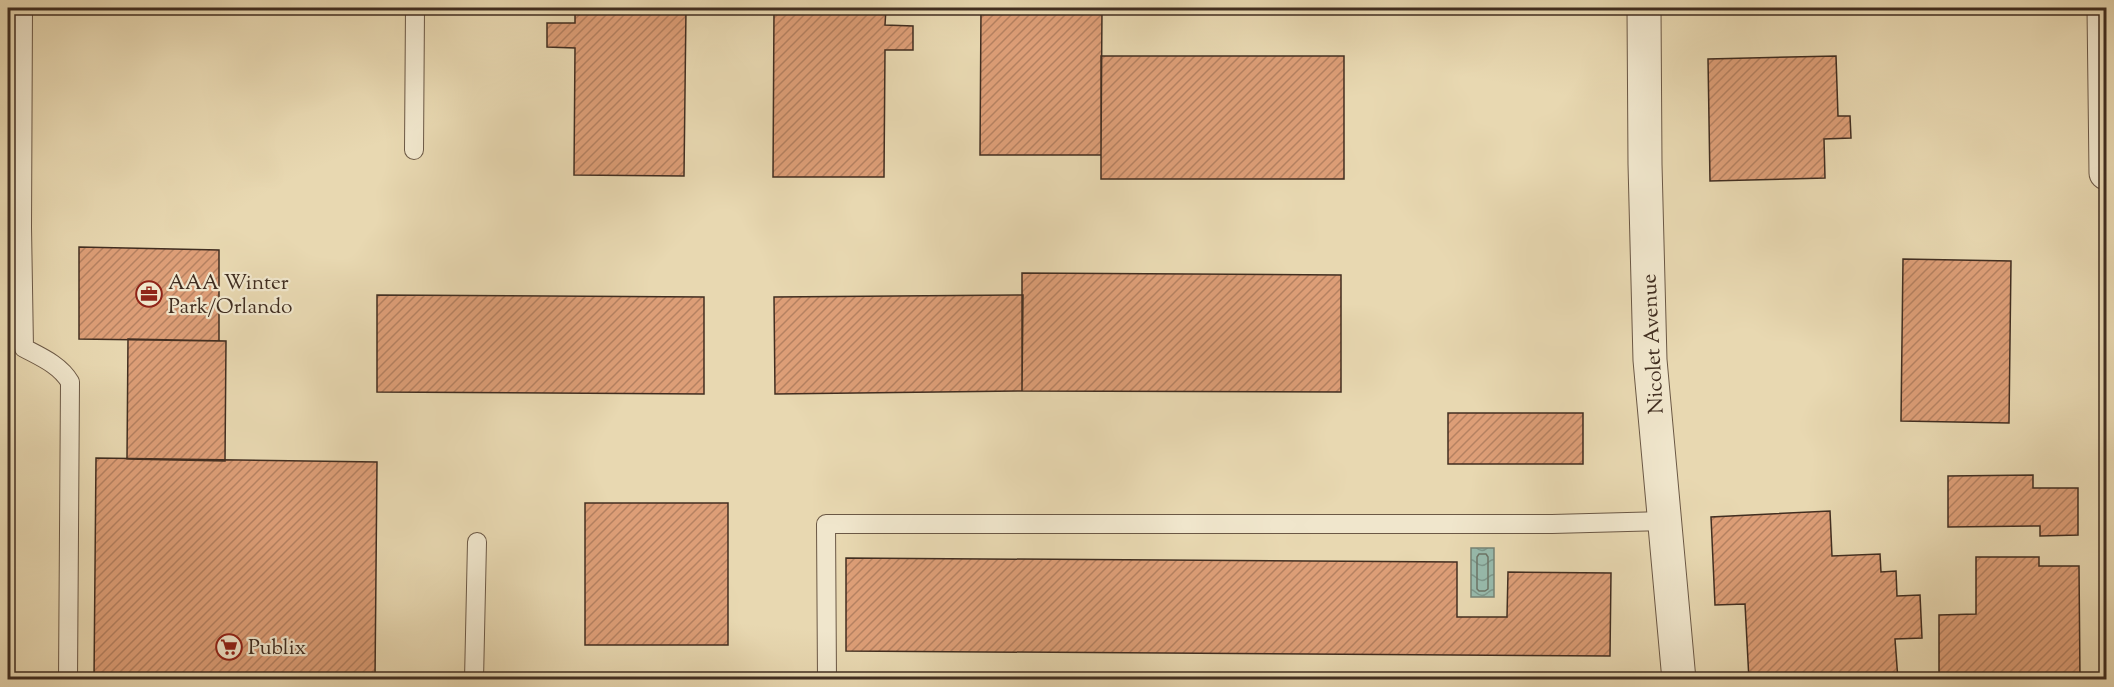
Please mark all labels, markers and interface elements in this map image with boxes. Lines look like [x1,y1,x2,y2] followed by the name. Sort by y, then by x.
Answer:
[168,269,292,323] place label: AAA Winter Park/Orlando
[1635,273,1673,415] street label: Nicolet Avenue
[134,279,164,309] office icon: AAA Winter Park/Orlando
[214,632,244,662] supermarket icon: Publix
[248,634,306,664] place label: Publix

